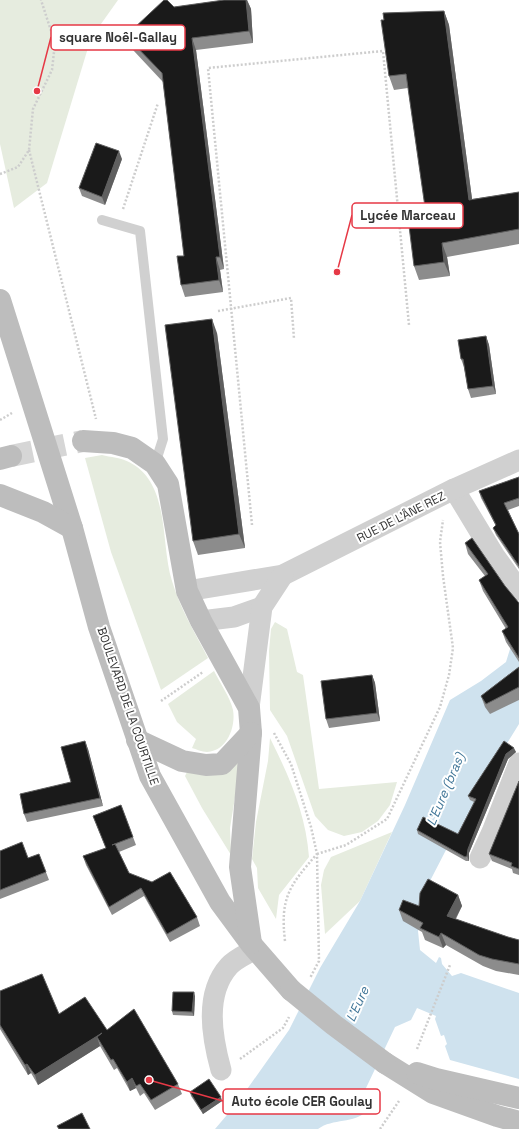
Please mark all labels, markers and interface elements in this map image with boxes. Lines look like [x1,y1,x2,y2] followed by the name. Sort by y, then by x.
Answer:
[51,25,185,50] callout: square Noêl-Gallay
[59,29,177,46] text: square Noêl-Gallay
[352,203,463,228] callout: Lycée Marceau
[360,207,456,224] text: Lycée Marceau
[354,488,448,546] street label: RUE DE L'ÂNE REZ
[93,625,163,787] street label: BOULEVARD DE LA COURTILLE
[423,749,469,828] water label: L'Eure (bras)
[342,983,373,1024] water label: L'Eure
[223,1089,380,1114] callout: Auto école CER Goulay
[232,1093,373,1110] text: Auto école CER Goulay

